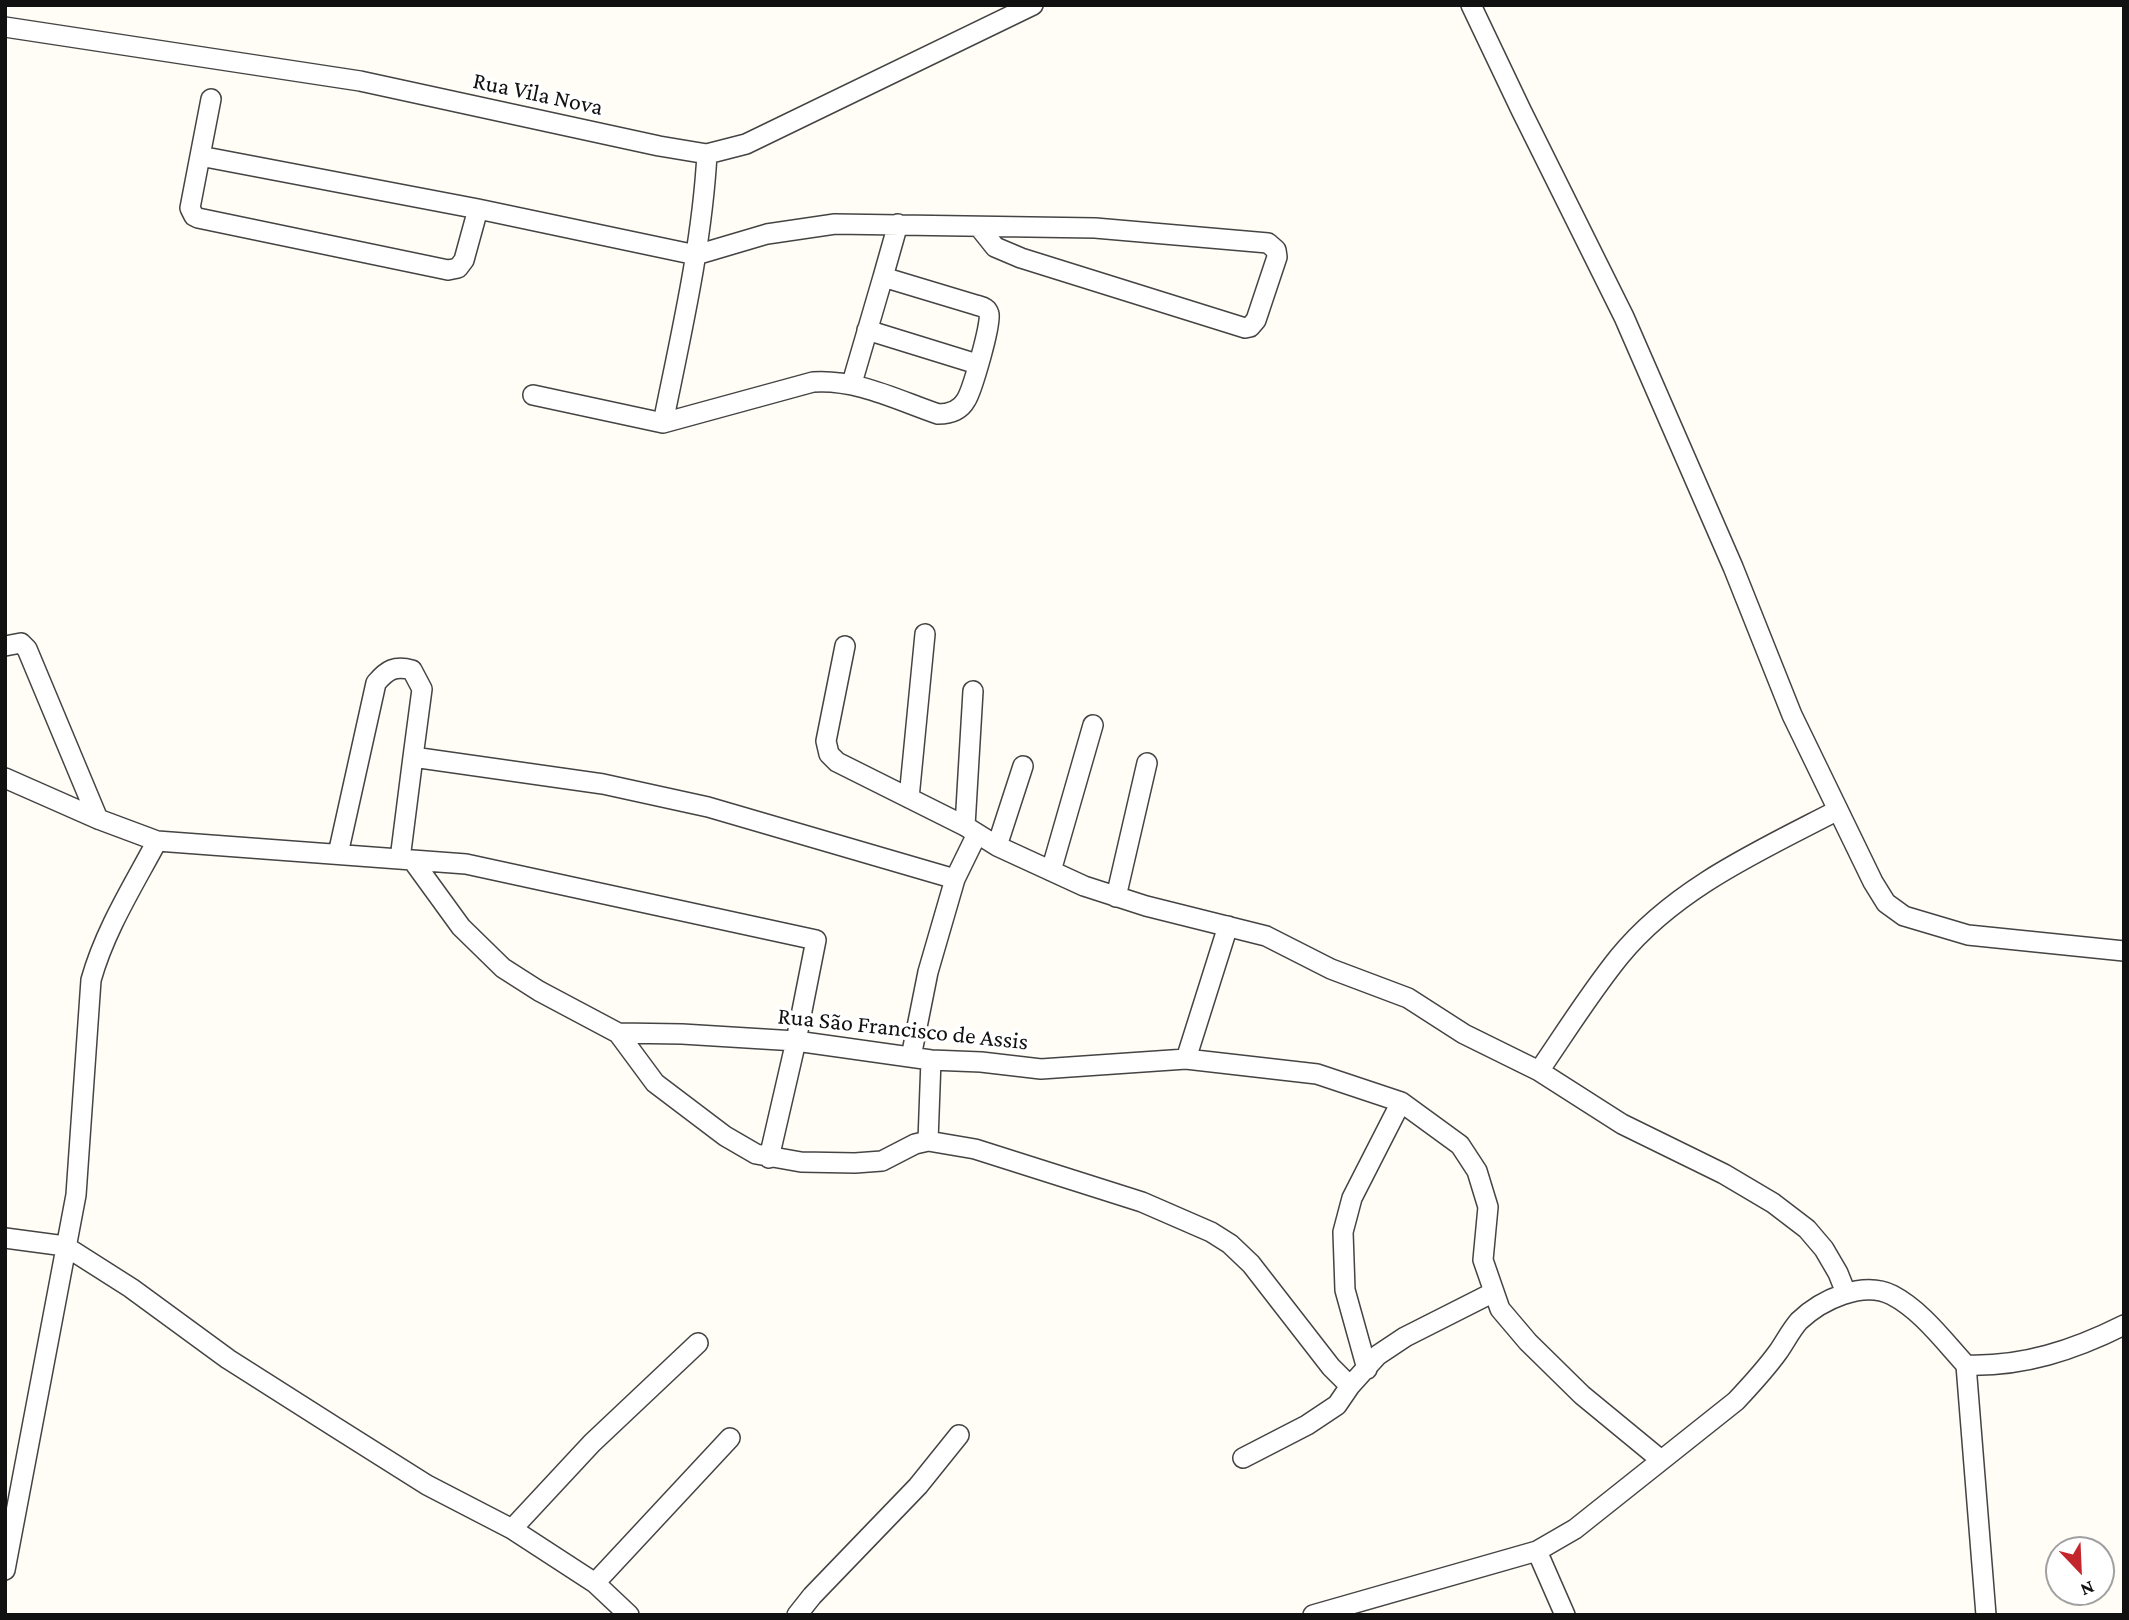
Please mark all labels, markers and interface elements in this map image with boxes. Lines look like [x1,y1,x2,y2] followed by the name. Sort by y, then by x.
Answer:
[470,66,606,122] street label: Rua Vila Nova
[776,1002,1030,1056] street label: Rua São Francisco de Assis
[2045,1536,2115,1606] north arrow
[2078,1577,2098,1601] text: N

